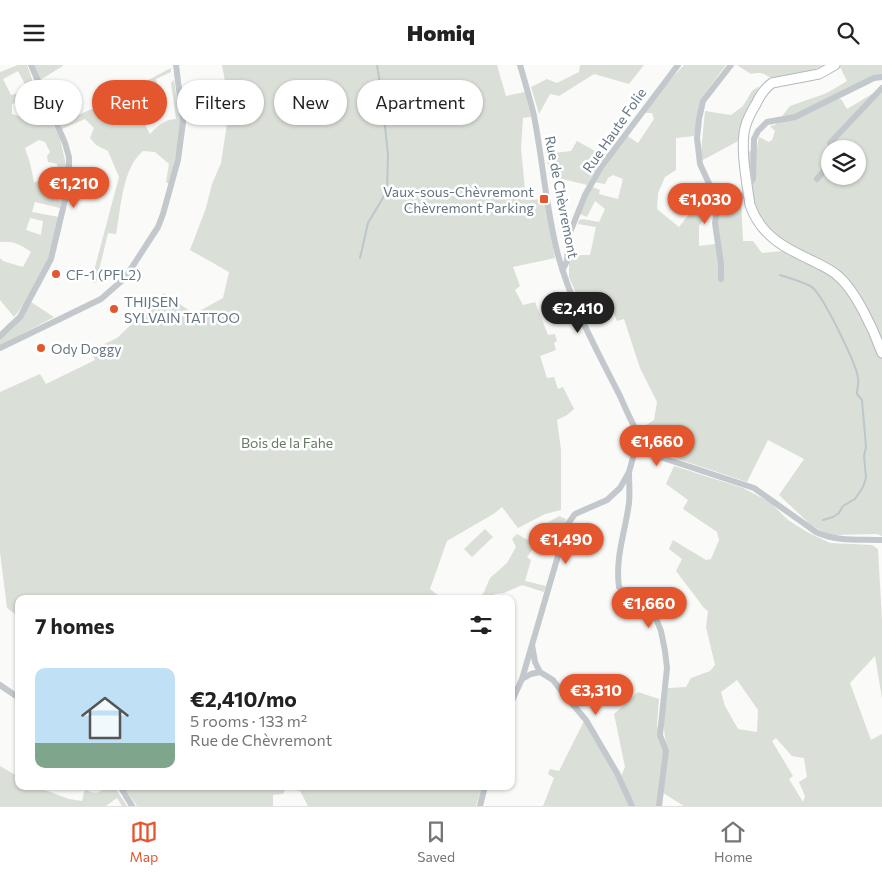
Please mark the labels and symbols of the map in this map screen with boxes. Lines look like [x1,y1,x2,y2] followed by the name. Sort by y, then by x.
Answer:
[579,85,649,175] street label: Rue Haute Folie
[542,134,582,260] street label: Rue de Chèvremont
[33,167,115,209] pin: €1,210
[383,183,534,216] place label: Vaux-sous-Chèvremont Chèvremont Parking
[664,183,746,225] pin: €1,030
[538,193,550,205] marker: Vaux-sous-Chèvremont Chèvremont Parking
[66,266,141,283] place label: CF-1 (PFL2)
[50,268,62,280] marker: CF-1 (PFL2)
[537,291,619,334] pin: €2,410
[124,293,240,326] place label: THIJSEN SYLVAIN TATTOO
[108,303,120,315] marker: THIJSEN SYLVAIN TATTOO
[51,340,122,357] place label: Ody Doggy
[35,342,47,354] marker: Ody Doggy
[616,425,698,467] pin: €1,660
[241,434,333,451] park label: Bois de la Fahe
[525,523,607,565] pin: €1,490
[608,587,690,629] pin: €1,660
[555,673,637,716] pin: €3,310

